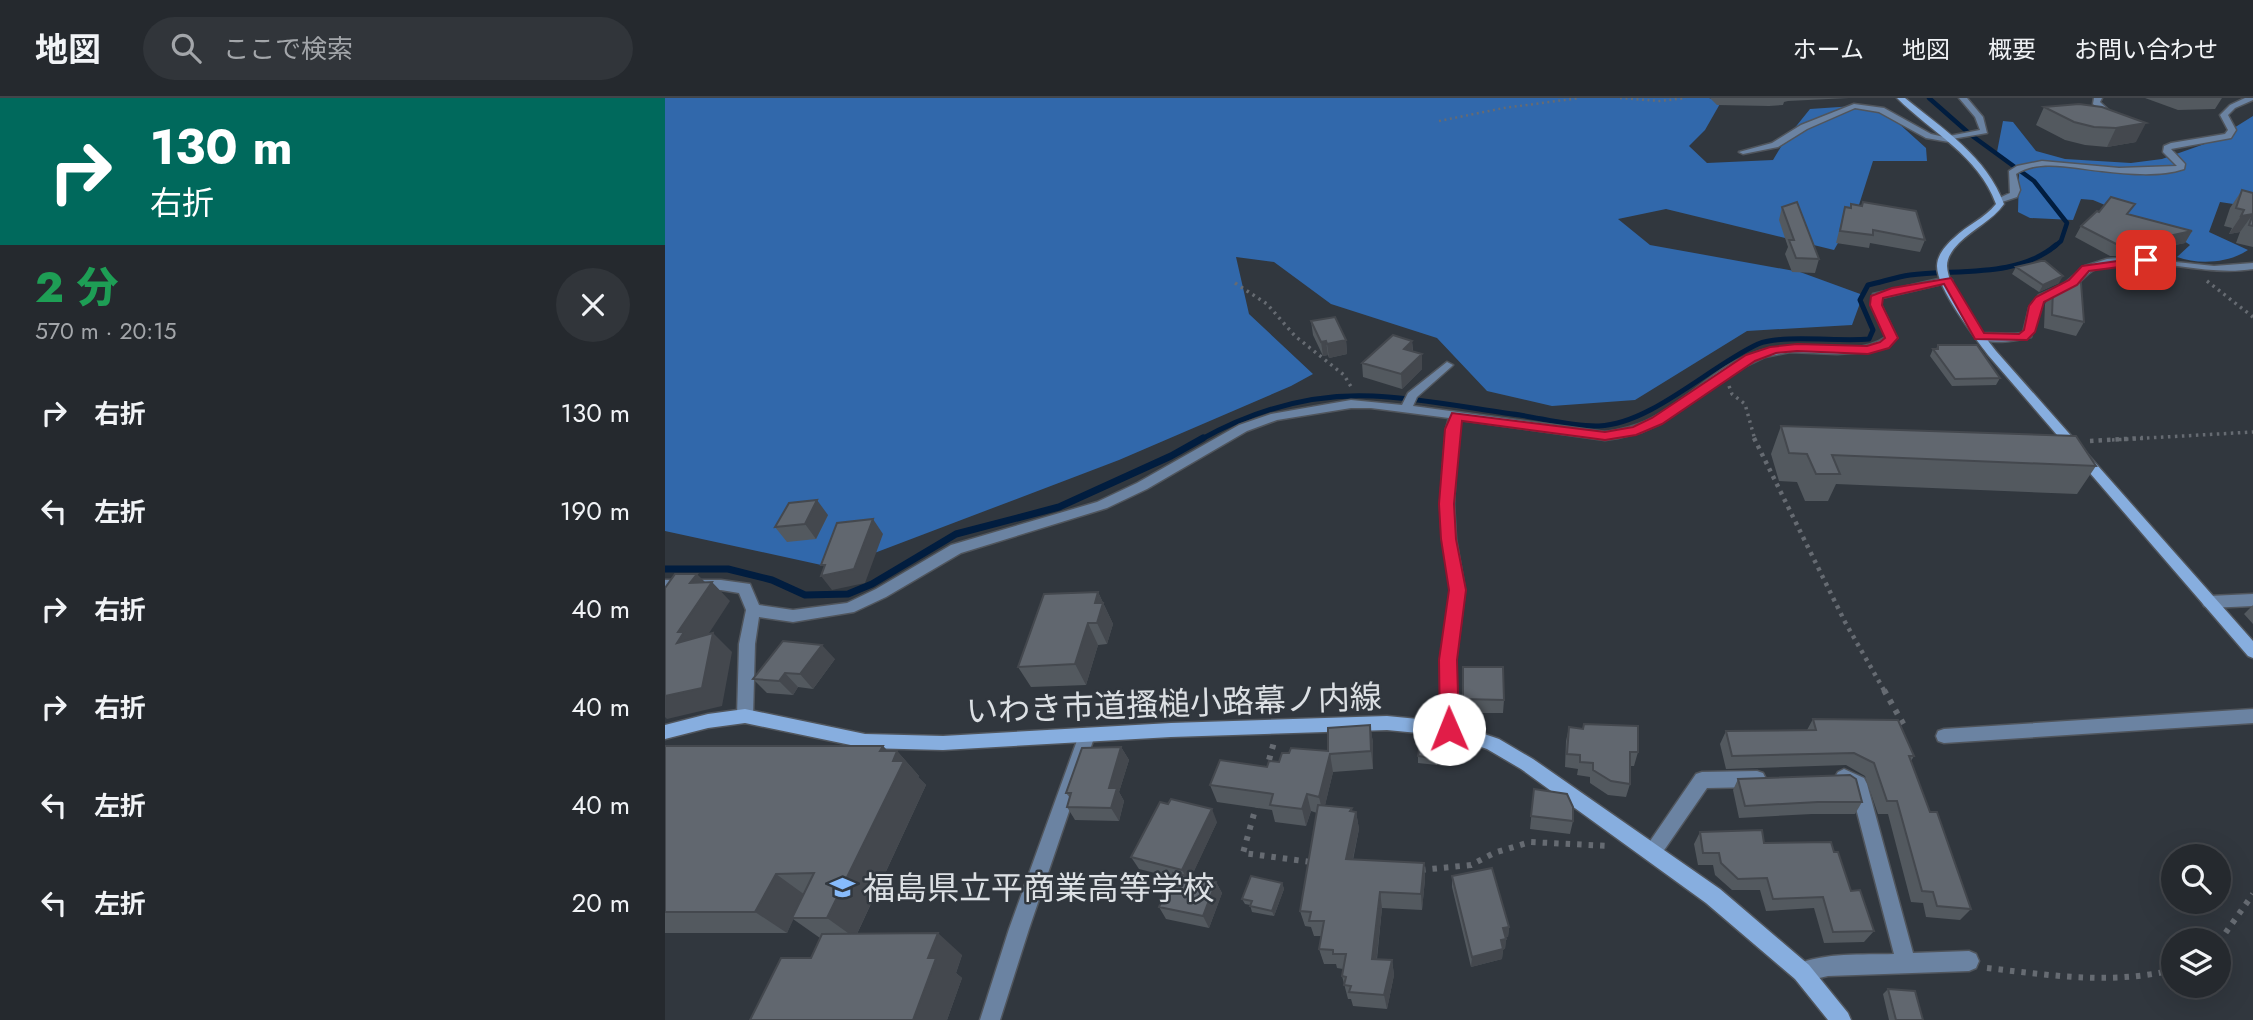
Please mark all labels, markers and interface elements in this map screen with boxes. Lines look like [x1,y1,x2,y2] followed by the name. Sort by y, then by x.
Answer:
[143,17,633,80] search box
[35,26,101,73] text: 地図
[167,29,205,67] icon: search
[223,30,353,68] text: ここで検索
[1793,32,1864,67] text: ホーム
[1902,32,1950,67] text: 地図
[1988,32,2036,67] text: 概要
[2074,32,2218,67] text: お問い合わせ
[150,112,293,182] text: 130 m
[35,126,126,217] icon: right
[150,180,214,226] text: 右折
[2116,230,2176,290] pin
[2127,241,2165,279] icon: arrive
[35,257,118,318] text: 2 分
[556,268,630,342] button: close
[35,314,177,348] text: 570 m · 20:15
[35,394,73,432] icon: right
[560,394,630,432] text: 130 m
[94,395,146,433] text: 右折
[35,492,73,530] icon: left
[560,492,630,530] text: 190 m
[94,493,146,531] text: 左折
[35,590,73,628] icon: right
[571,590,630,628] text: 40 m
[94,591,146,629] text: 右折
[965,674,1383,734] street label: いわき市道搔槌小路幕ノ内線
[35,688,73,726] icon: right
[571,688,630,726] text: 40 m
[94,689,146,727] text: 右折
[1412,692,1486,766] position arrow
[35,786,73,824] icon: left
[571,786,630,824] text: 40 m
[94,787,146,825] text: 左折
[2161,844,2231,998] map controls
[2161,844,2231,914] button: search
[863,865,1215,911] place label: 福島県立平商業高等学校
[829,874,857,902] school or university icon: 福島県立平商業高等学校
[35,884,73,922] icon: left
[572,884,630,922] text: 20 m
[94,885,146,923] text: 左折
[2161,928,2231,998] button: layers

